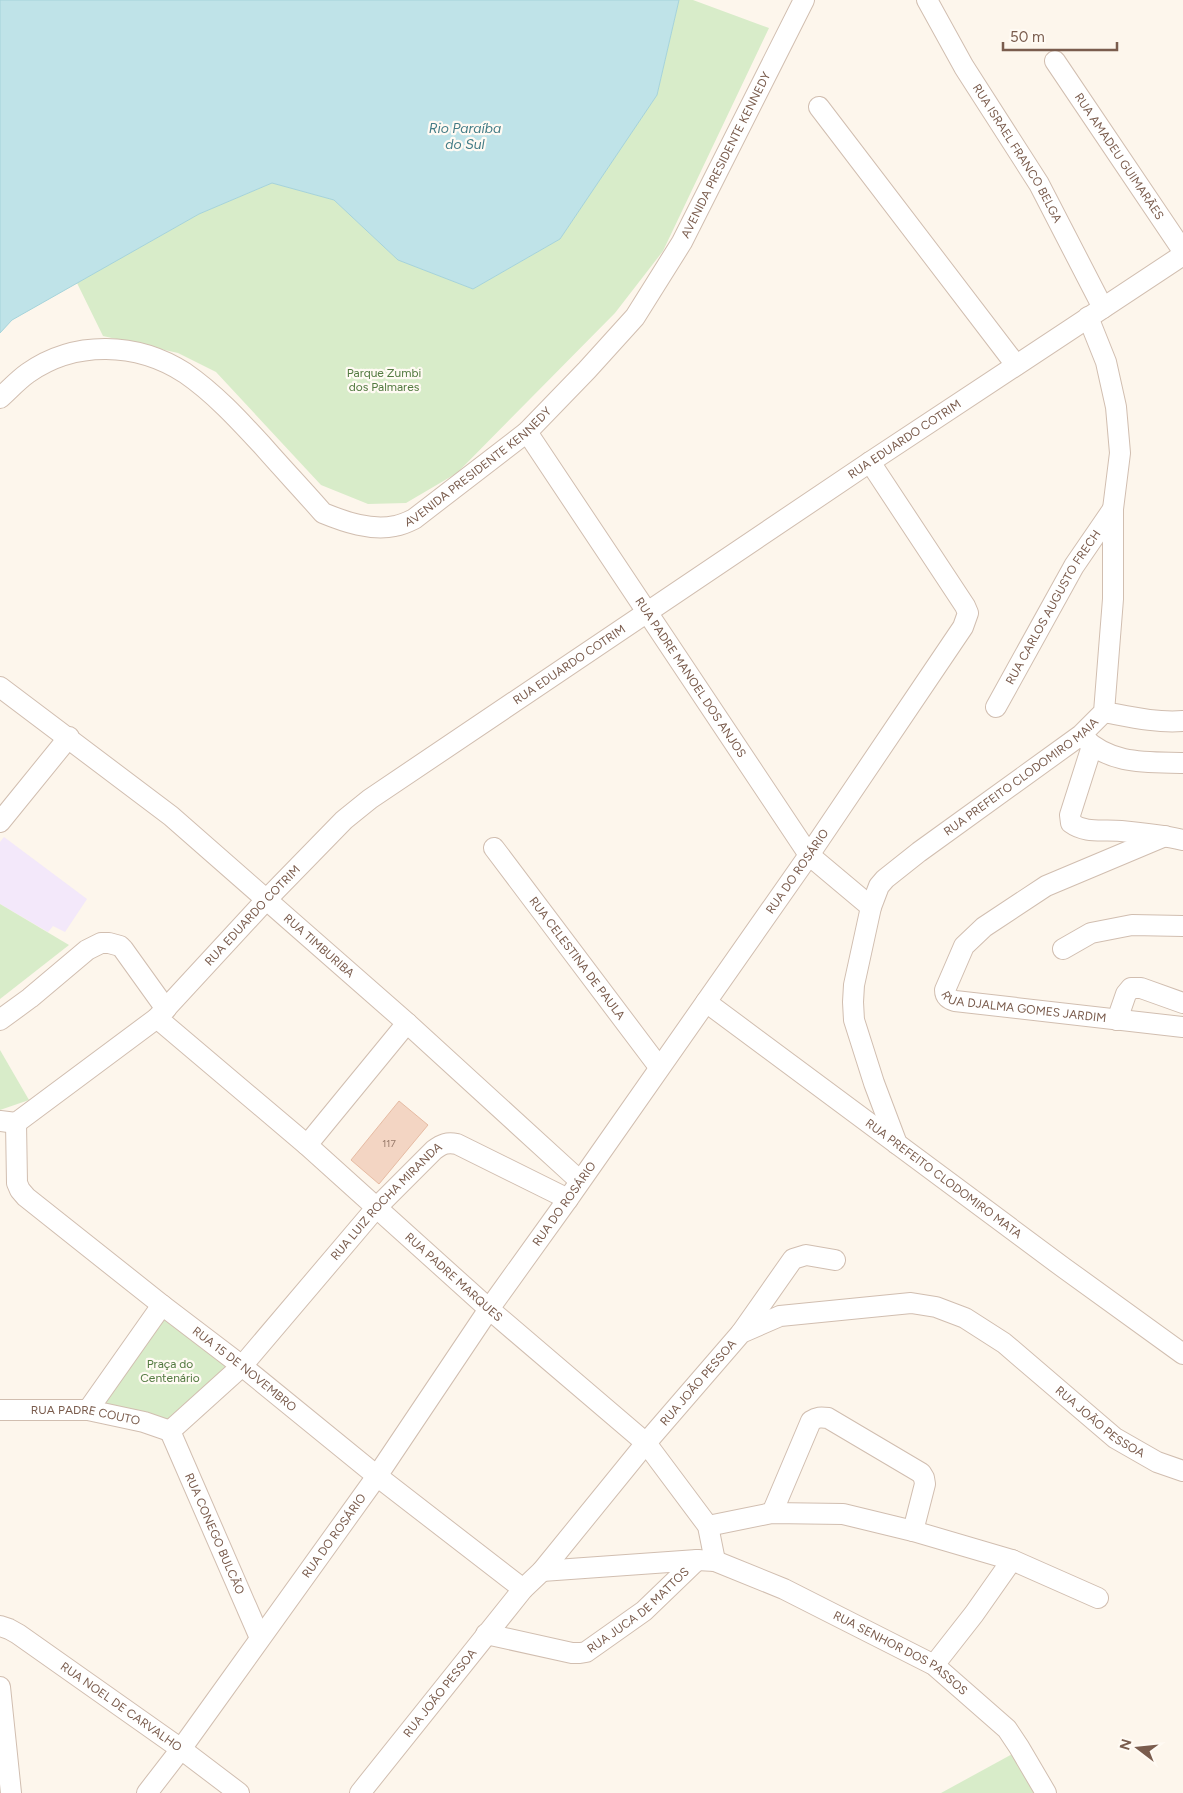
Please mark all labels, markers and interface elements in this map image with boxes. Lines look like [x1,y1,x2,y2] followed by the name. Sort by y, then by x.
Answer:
[1003,20,1117,52] scale bar
[1010,28,1045,46] text: 50 m
[678,69,774,240] street label: AVENIDA PRESIDENTE KENNEDY
[970,81,1065,225] street label: RUA ISRAEL FRANCO BELGA
[1072,90,1167,222] street label: RUA AMADEU GUIMARÃES
[429,120,501,153] water label: Rio Paraíba do Sul
[347,366,421,394] park label: Parque Zumbi dos Palmares
[845,397,964,482] street label: RUA EDUARDO COTRIM
[402,404,555,529] street label: AVENIDA PRESIDENTE KENNEDY
[1003,527,1104,687] street label: RUA CARLOS AUGUSTO FRECH
[632,595,749,760] street label: RUA PADRE MANOEL DOS ANJOS
[510,622,628,708] street label: RUA EDUARDO COTRIM
[941,715,1101,839] street label: RUA PREFEITO CLODOMIRO MAIA
[763,826,831,917] street label: RUA DO ROSÁRIO
[202,862,303,969] street label: RUA EDUARDO COTRIM
[526,894,628,1022] street label: RUA CELESTINA DE PAULA
[281,911,357,980] street label: RUA TIMBURIBA
[938,989,1107,1025] street label: RUA DJALMA GOMES JARDIM
[863,1116,1025,1241] street label: RUA PREFEITO CLODOMIRO MATA
[382,1137,396,1150] house number: 117
[328,1140,445,1263] street label: RUA LUIZ ROCHA MIRANDA
[530,1159,599,1249] street label: RUA DO ROSÁRIO
[402,1230,505,1324] street label: RUA PADRE MARQUES
[190,1324,299,1414] street label: RUA 15 DE NOVEMBRO
[657,1337,739,1429] street label: RUA JOÃO PESSOA
[140,1357,200,1385] park label: Praça do Centenário
[1053,1383,1147,1461] street label: RUA JOÃO PESSOA
[31,1403,141,1428] street label: RUA PADRE COUTO
[182,1471,247,1597] street label: RUA CONEGO BULCÃO
[299,1491,369,1581] street label: RUA DO ROSÁRIO
[584,1565,692,1656] street label: RUA JUCA DE MATTOS
[831,1608,970,1698] street label: RUA SENHOR DOS PASSOS
[400,1646,479,1740] street label: RUA JOÃO PESSOA
[58,1659,184,1754] street label: RUA NOEL DE CARVALHO
[1113,1723,1163,1773] north arrow
[1116,1737,1136,1752] text: N

